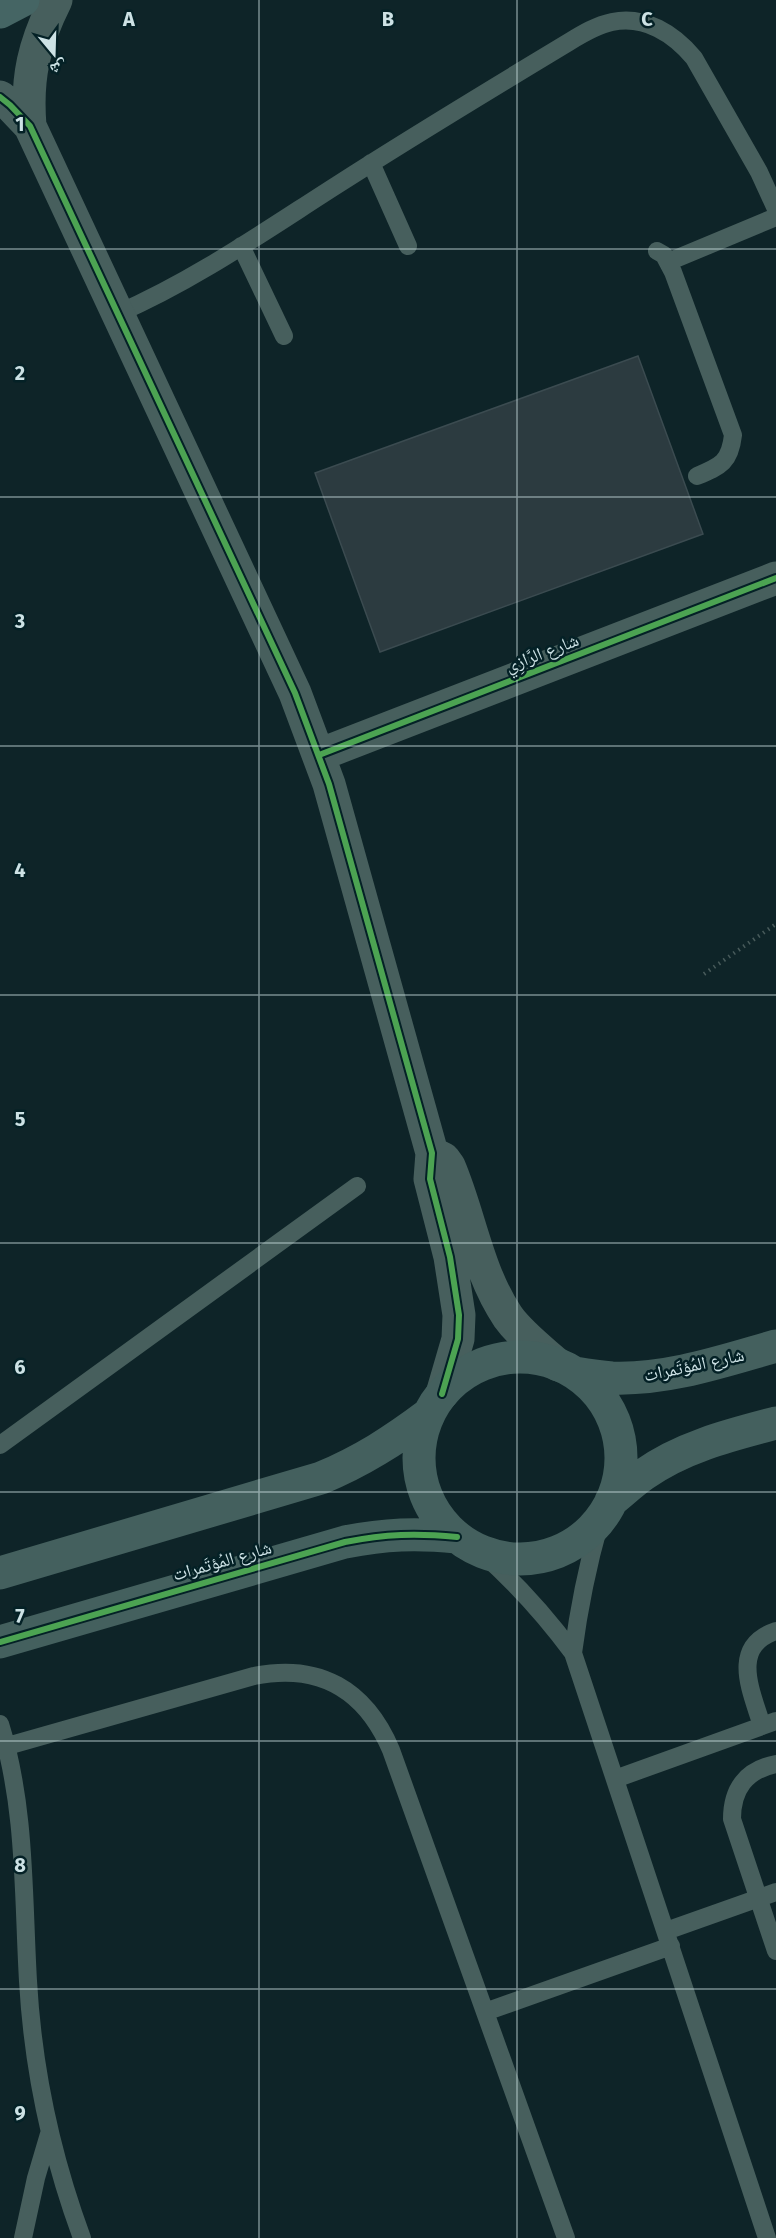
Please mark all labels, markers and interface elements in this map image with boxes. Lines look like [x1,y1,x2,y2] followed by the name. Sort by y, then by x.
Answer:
[122,7,136,31] text: A
[382,7,394,31] text: B
[641,7,653,31] text: C
[24,24,84,84] north arrow
[48,56,70,79] text: ش
[15,112,25,136] text: 1
[15,361,25,385] text: 2
[14,609,25,633] text: 3
[502,629,583,680] street label: شارع الرَّازِي
[14,858,26,882] text: 4
[15,1107,26,1131] text: 5
[642,1344,746,1386] street label: شارع المُؤتَمرات
[14,1355,26,1379] text: 6
[170,1536,274,1586] street label: شارع المُؤتَمرات
[15,1604,25,1628] text: 7
[14,1853,26,1877] text: 8
[14,2101,26,2125] text: 9

